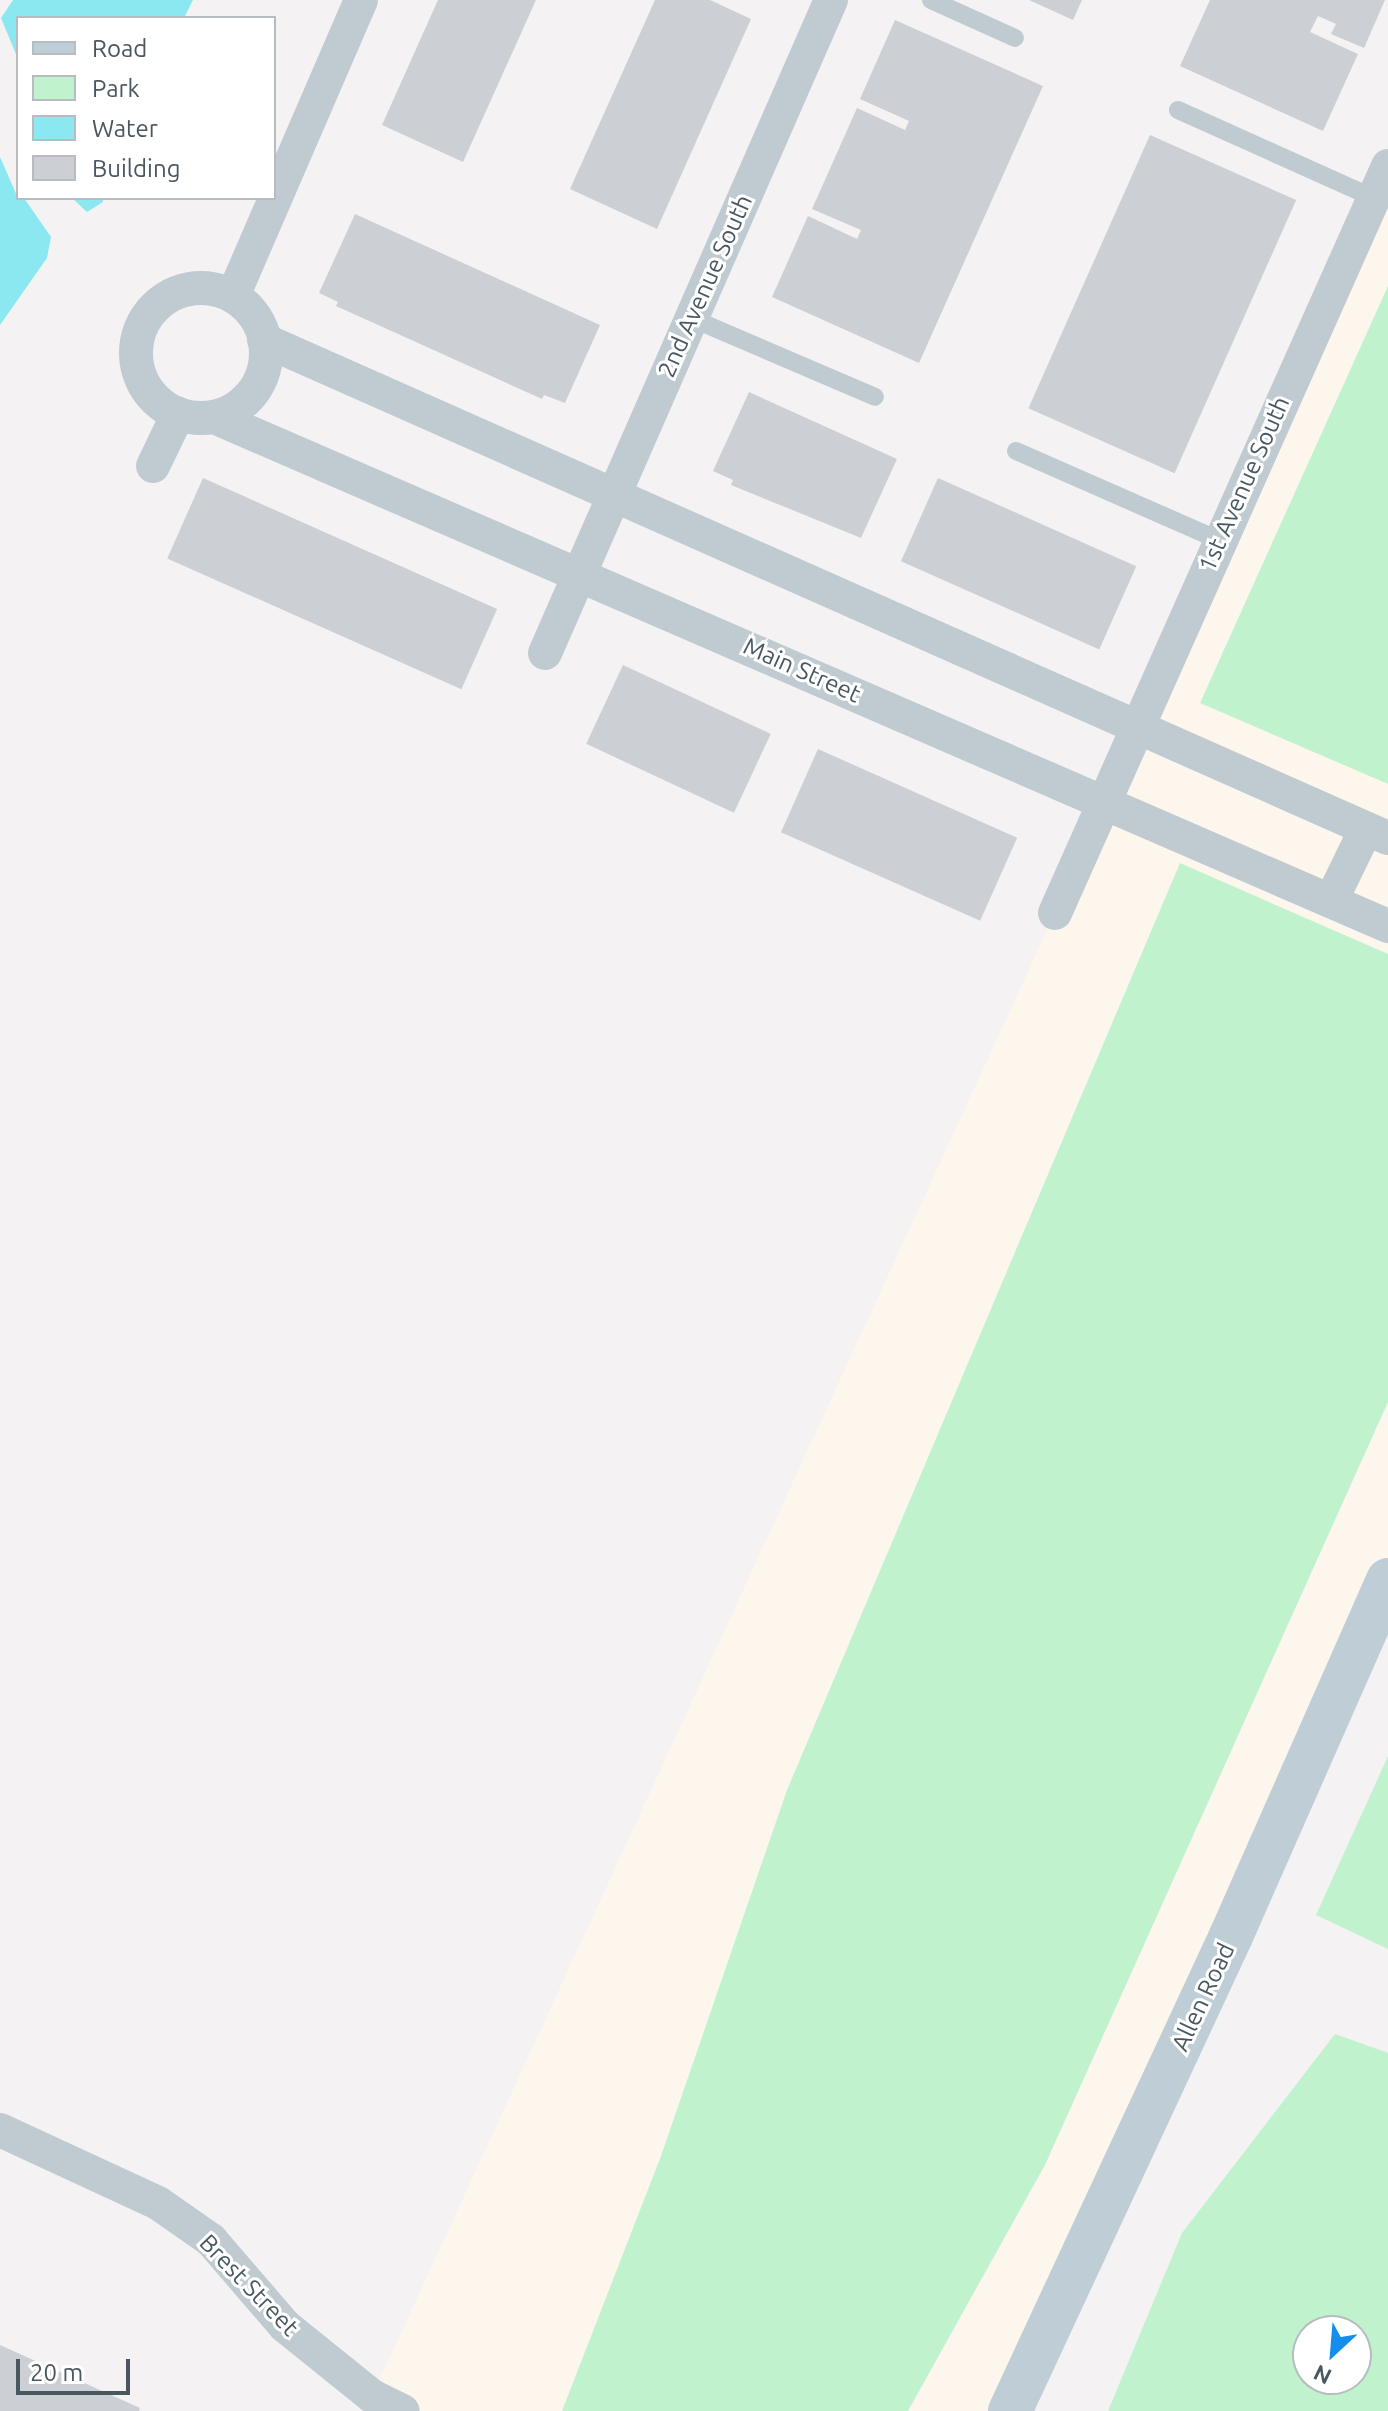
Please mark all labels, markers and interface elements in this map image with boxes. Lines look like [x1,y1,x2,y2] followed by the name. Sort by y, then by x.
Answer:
[16,16,276,200] legend
[92,35,147,62] text: Road
[92,75,140,102] text: Park
[92,115,158,142] text: Water
[92,155,180,182] text: Building
[652,190,758,382] street label: 2nd Avenue South
[1192,392,1296,576] street label: 1st Avenue South
[739,631,865,709] street label: Main Street
[1165,1938,1241,2056] street label: Allen Road
[194,2228,304,2342] street label: Brest Street
[1292,2315,1372,2395] north arrow
[20,2343,134,2393] scale bar
[30,2359,83,2386] text: 20 m
[1309,2360,1335,2390] text: N

